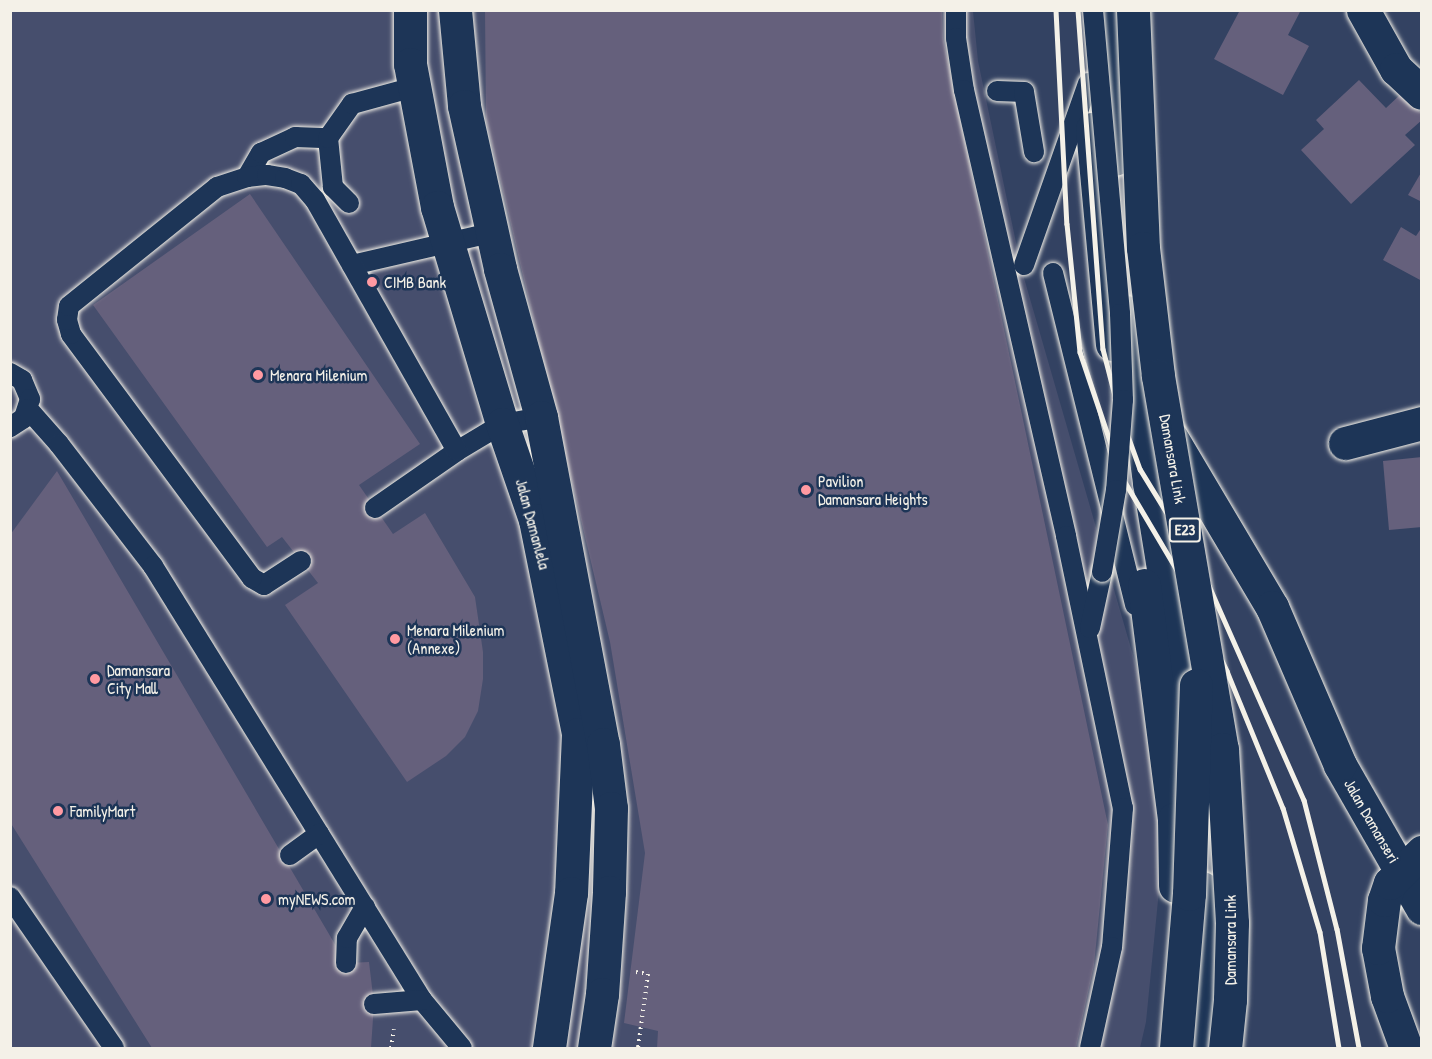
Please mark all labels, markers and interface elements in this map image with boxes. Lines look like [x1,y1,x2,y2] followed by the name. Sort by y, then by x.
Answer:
[384,272,446,292] place label: CIMB Bank
[365,275,379,289] marker: CIMB Bank
[270,365,367,385] place label: Menara Milenium
[251,368,265,382] marker: Menara Milenium
[1156,413,1190,505] street label: Damansara Link
[818,471,928,509] place label: Pavilion Damansara Heights
[512,477,554,571] street label: Jalan Damanlela
[799,483,813,497] marker: Pavilion Damansara Heights
[1168,518,1202,542] road number: E23
[407,620,504,658] place label: Menara Milenium (Annexe)
[388,632,402,646] marker: Menara Milenium (Annexe)
[107,660,170,698] place label: Damansara City Mall
[88,672,102,686] marker: Damansara City Mall
[1340,775,1404,867] street label: Jalan Damanseri
[70,801,135,821] place label: FamilyMart
[51,804,65,818] marker: FamilyMart
[278,889,355,909] place label: myNEWS.com
[259,892,273,906] marker: myNEWS.com
[1220,895,1240,985] street label: Damansara Link

